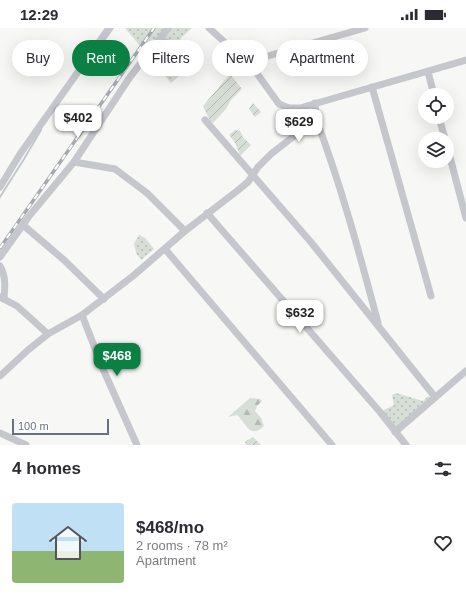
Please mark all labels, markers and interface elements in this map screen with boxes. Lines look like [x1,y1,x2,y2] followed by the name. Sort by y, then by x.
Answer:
[20,6,58,23] text: 12:29
[12,40,64,76] chip: Buy
[72,40,130,76] chip: Rent
[138,40,204,76] chip: Filters
[212,40,268,76] chip: New
[276,40,368,76] chip: Apartment
[418,88,454,168] map controls
[418,88,454,124] button: locate
[54,105,102,139] pin: $402
[275,109,323,143] pin: $629
[64,110,92,125] text: $402
[285,114,313,129] text: $629
[418,132,454,168] button: layers
[276,300,324,334] pin: $632
[286,305,314,320] text: $632
[93,343,141,377] pin: $468
[103,348,131,363] text: $468
[12,417,109,436] scale bar
[18,420,49,432] text: 100 m
[432,458,454,480] icon: filters
[12,459,81,478] text: 4 homes
[136,518,204,537] text: $468/mo
[44,519,92,567] icon: home
[432,532,454,554] icon: heart
[136,538,228,553] text: 2 rooms · 78 m²
[136,553,196,568] text: Apartment

